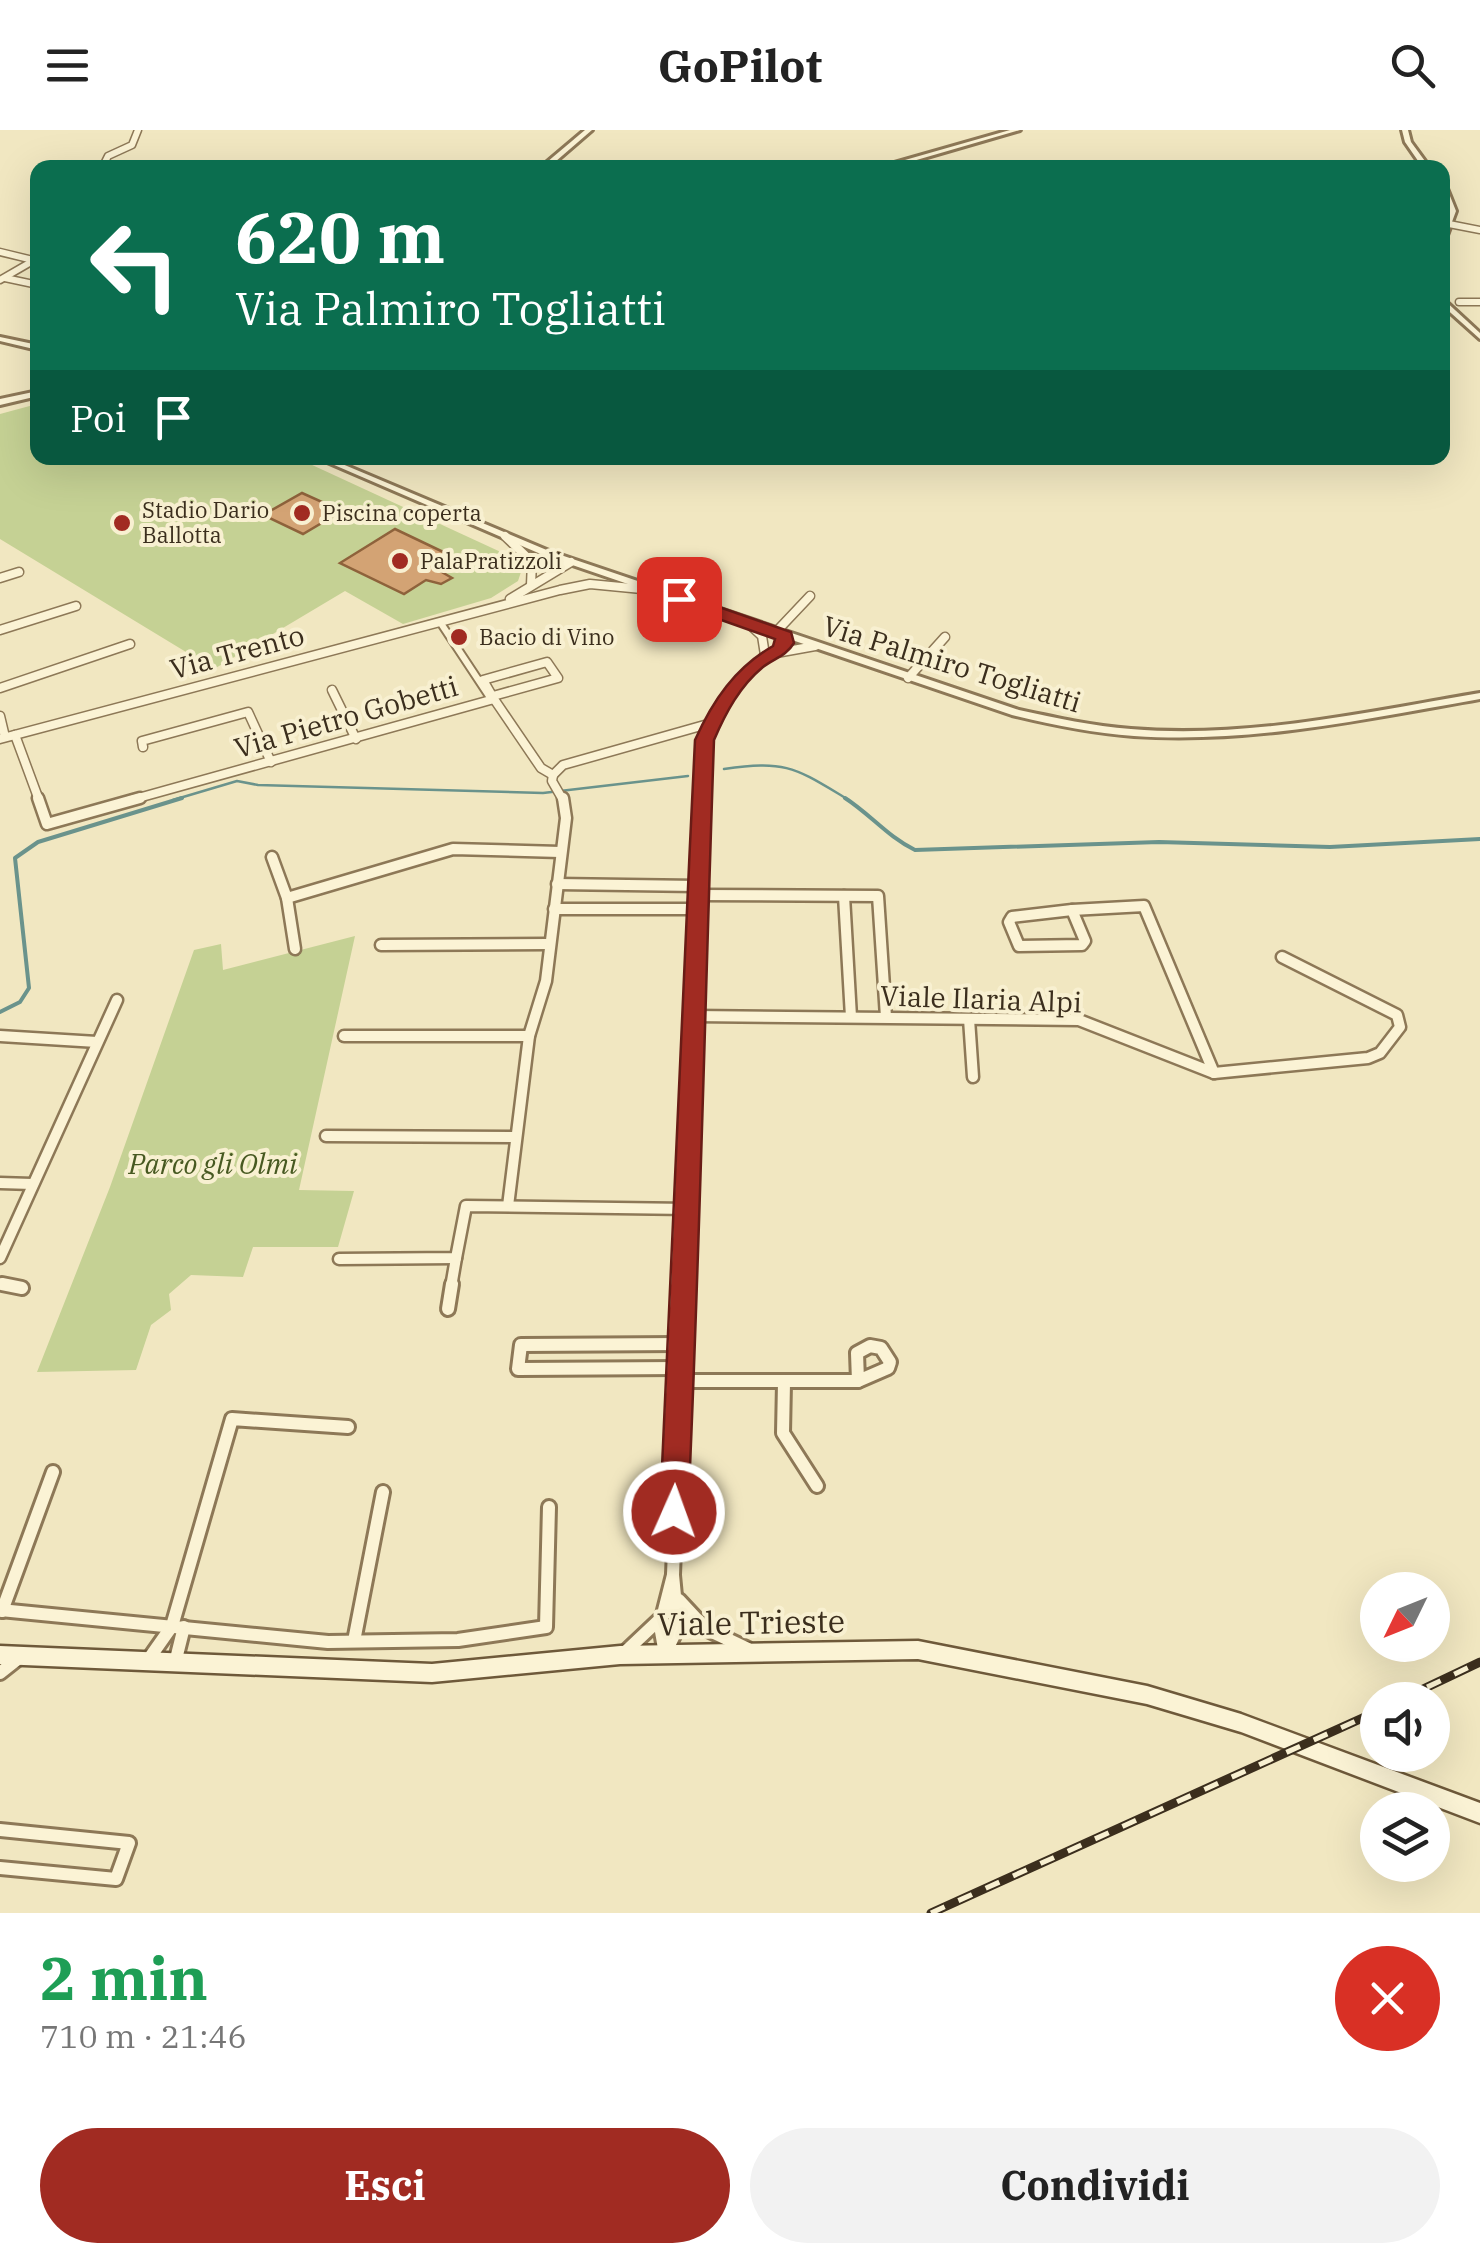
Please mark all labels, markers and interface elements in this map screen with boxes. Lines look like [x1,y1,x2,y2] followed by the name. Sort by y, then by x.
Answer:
[658,36,822,94] text: GoPilot
[40,38,95,93] icon: menu
[1385,38,1440,93] icon: search
[235,191,445,282] text: 620 m
[70,200,200,330] icon: left
[235,279,666,337] text: Via Palmiro Togliatti
[146,390,201,445] icon: arrive
[70,393,126,442] text: Poi
[142,495,269,549] place label: Stadio Dario Ballotta
[322,498,482,527] place label: Piscina coperta
[291,502,313,524] marker: Piscina coperta
[111,512,133,534] marker: Stadio Dario Ballotta
[420,546,562,575] place label: PalaPratizzoli
[389,550,411,572] marker: PalaPratizzoli
[637,557,722,642] pin
[652,572,707,627] icon: arrive
[819,607,1086,720] street label: Via Palmiro Togliatti
[166,616,308,687] street label: Via Trento
[479,622,615,651] place label: Bacio di Vino
[448,626,470,648] marker: Bacio di Vino
[230,667,462,766] street label: Via Pietro Gobetti
[880,976,1082,1021] street label: Viale Ilaria Alpi
[128,1145,298,1182] park label: Parco gli Olmi
[622,1460,726,1564] position arrow
[1360,1572,1450,1662] north arrow
[1360,1572,1450,1882] map controls
[657,1599,845,1645] street label: Viale Trieste
[1360,1682,1450,1772] button: sound
[1360,1792,1450,1882] button: layers
[40,1938,208,2017] text: 2 min
[1335,1946,1440,2051] button: close
[40,2015,247,2057] text: 710 m · 21:46
[40,2128,730,2243] button: Esci
[750,2128,1440,2243] button: Condividi

